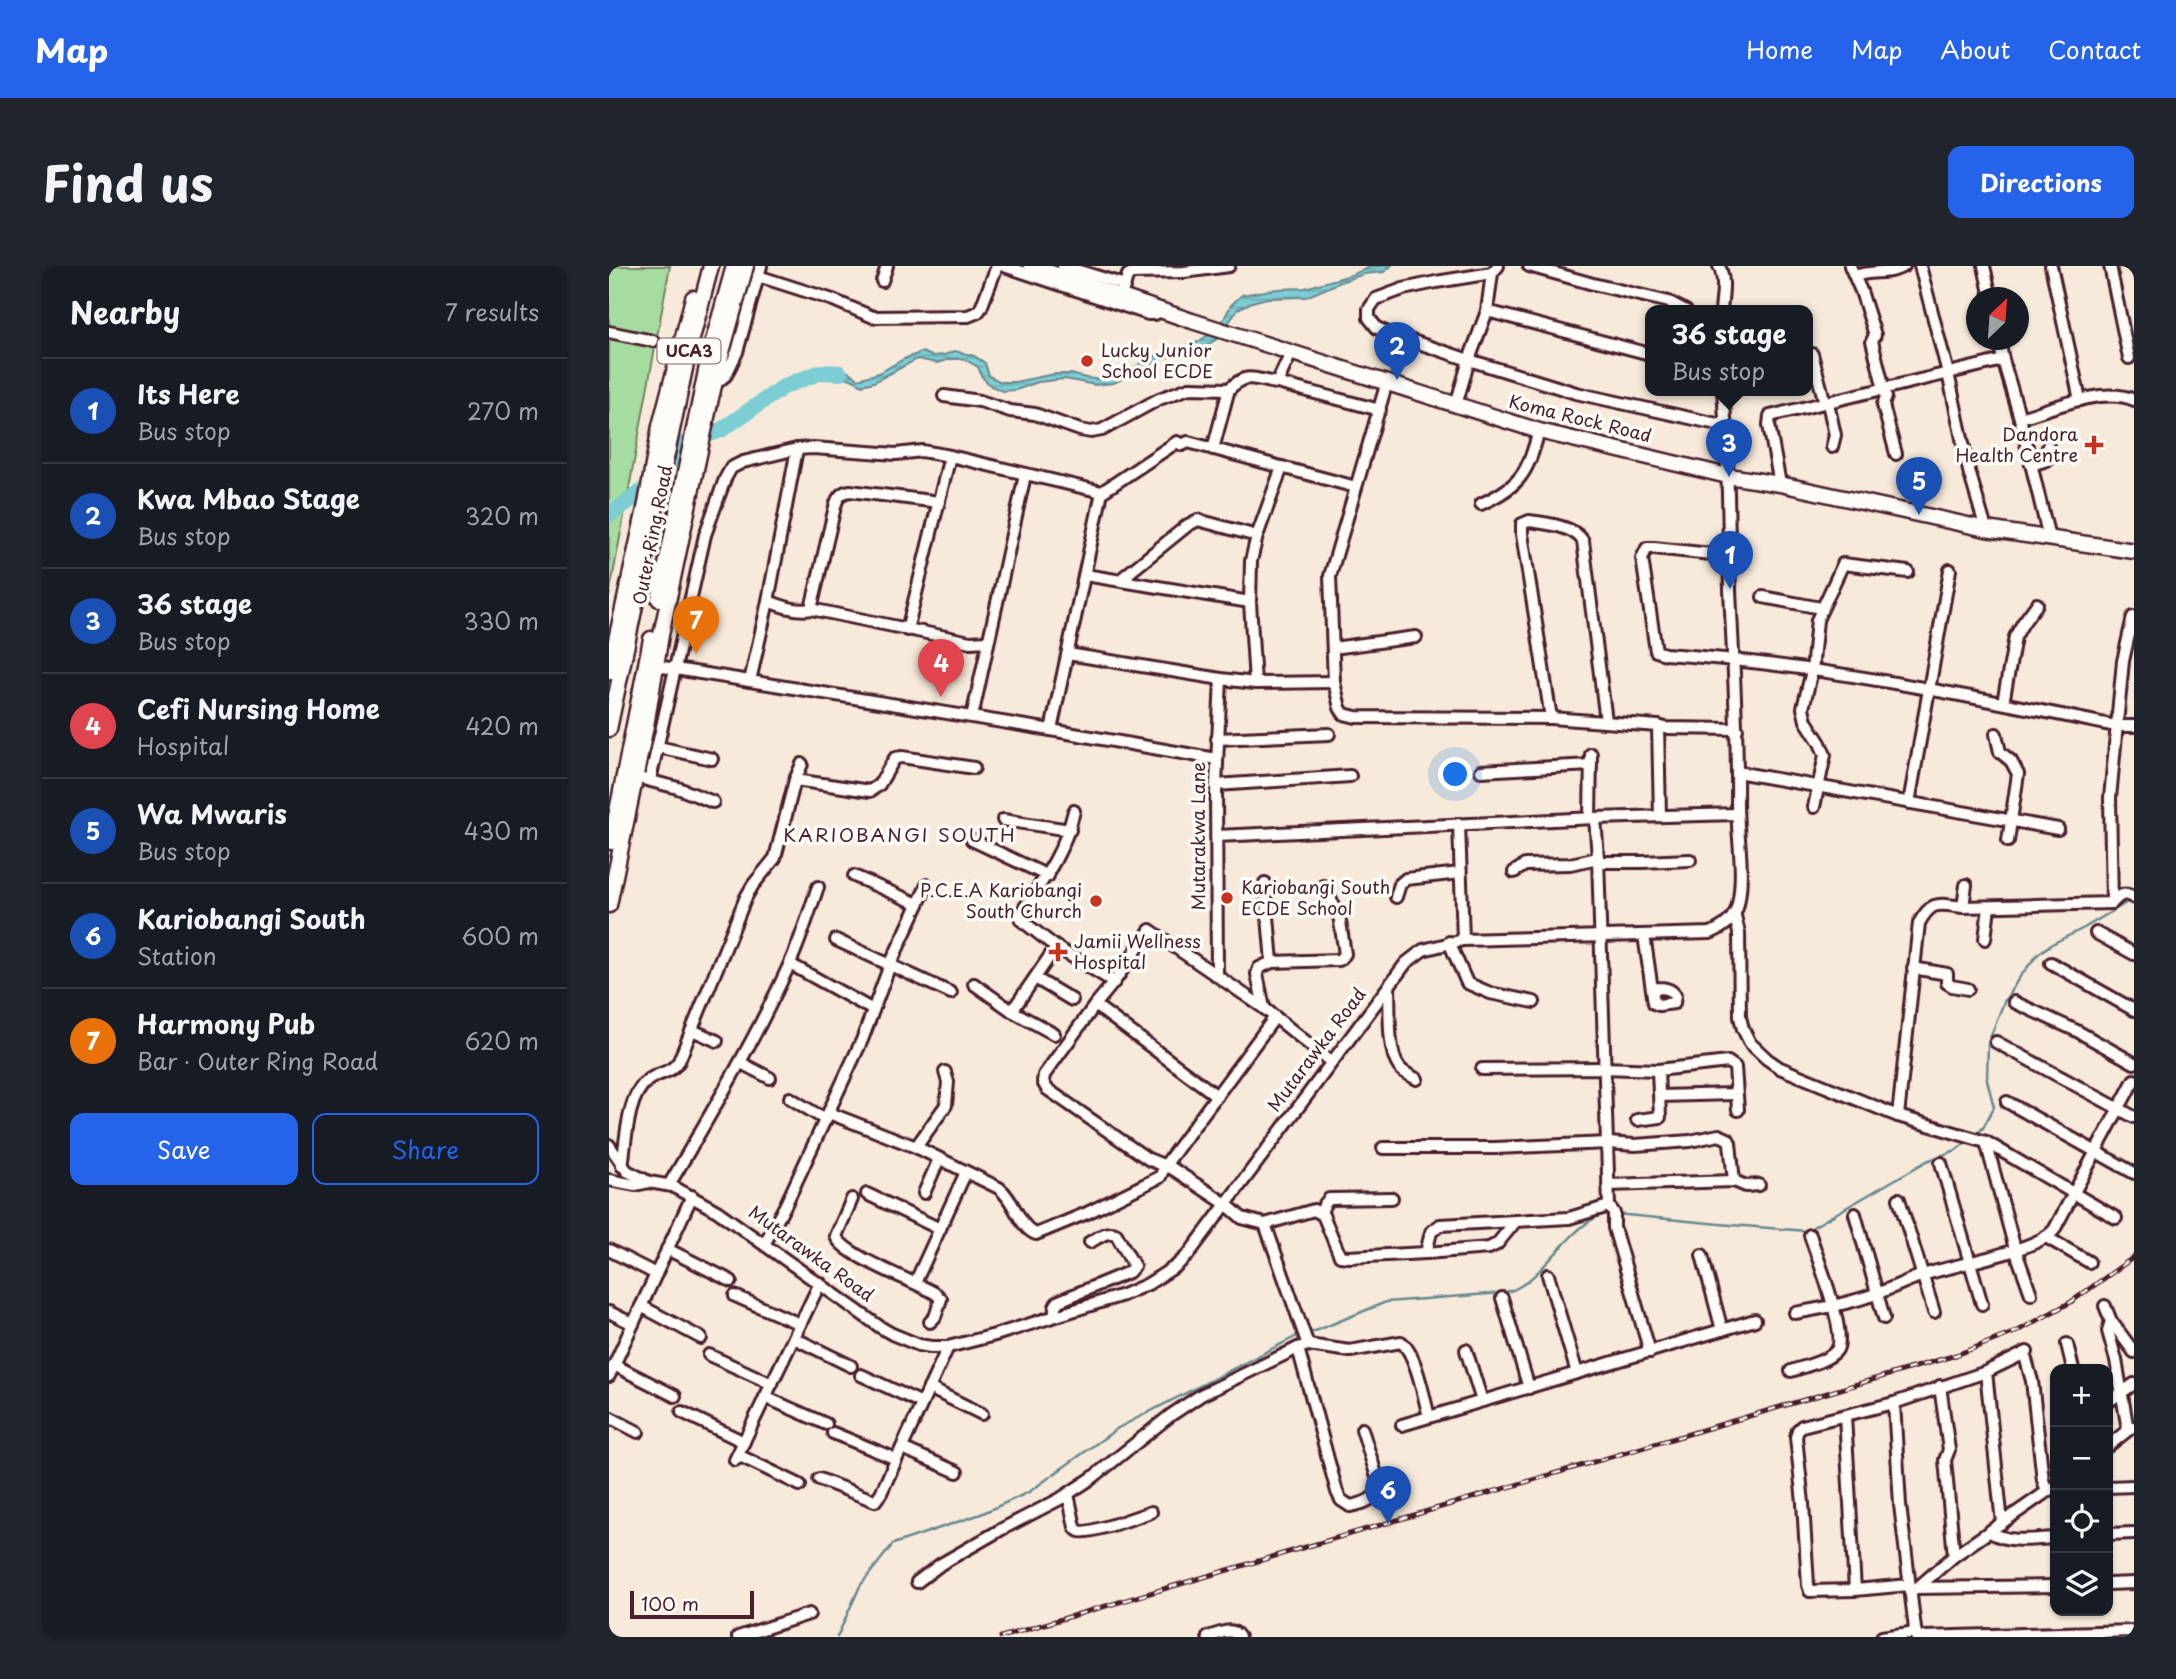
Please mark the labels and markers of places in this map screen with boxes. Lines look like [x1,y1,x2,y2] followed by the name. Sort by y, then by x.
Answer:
[1374,322,1420,380] pin: 2
[1101,336,1214,384] place label: Lucky Junior School ECDE
[1079,353,1095,369] marker: Lucky Junior School ECDE
[1706,419,1752,477] pin: 3
[1956,420,2078,468] place label: Dandora Health Centre
[2084,435,2104,455] marker: Dandora Health Centre
[1896,457,1942,515] pin: 5
[1707,531,1753,589] pin: 1
[673,596,719,654] pin: 7
[918,639,964,697] pin: 4
[1241,873,1390,921] place label: Kariobangi South ECDE School
[920,876,1082,924] place label: P.C.E.A Kariobangi South Church
[1219,890,1235,906] marker: Kariobangi South ECDE School
[1088,893,1104,909] marker: P.C.E.A Kariobangi South Church
[1074,927,1201,975] place label: Jamii Wellness Hospital
[1048,942,1068,962] marker: Jamii Wellness Hospital
[1365,1466,1411,1524] pin: 6

